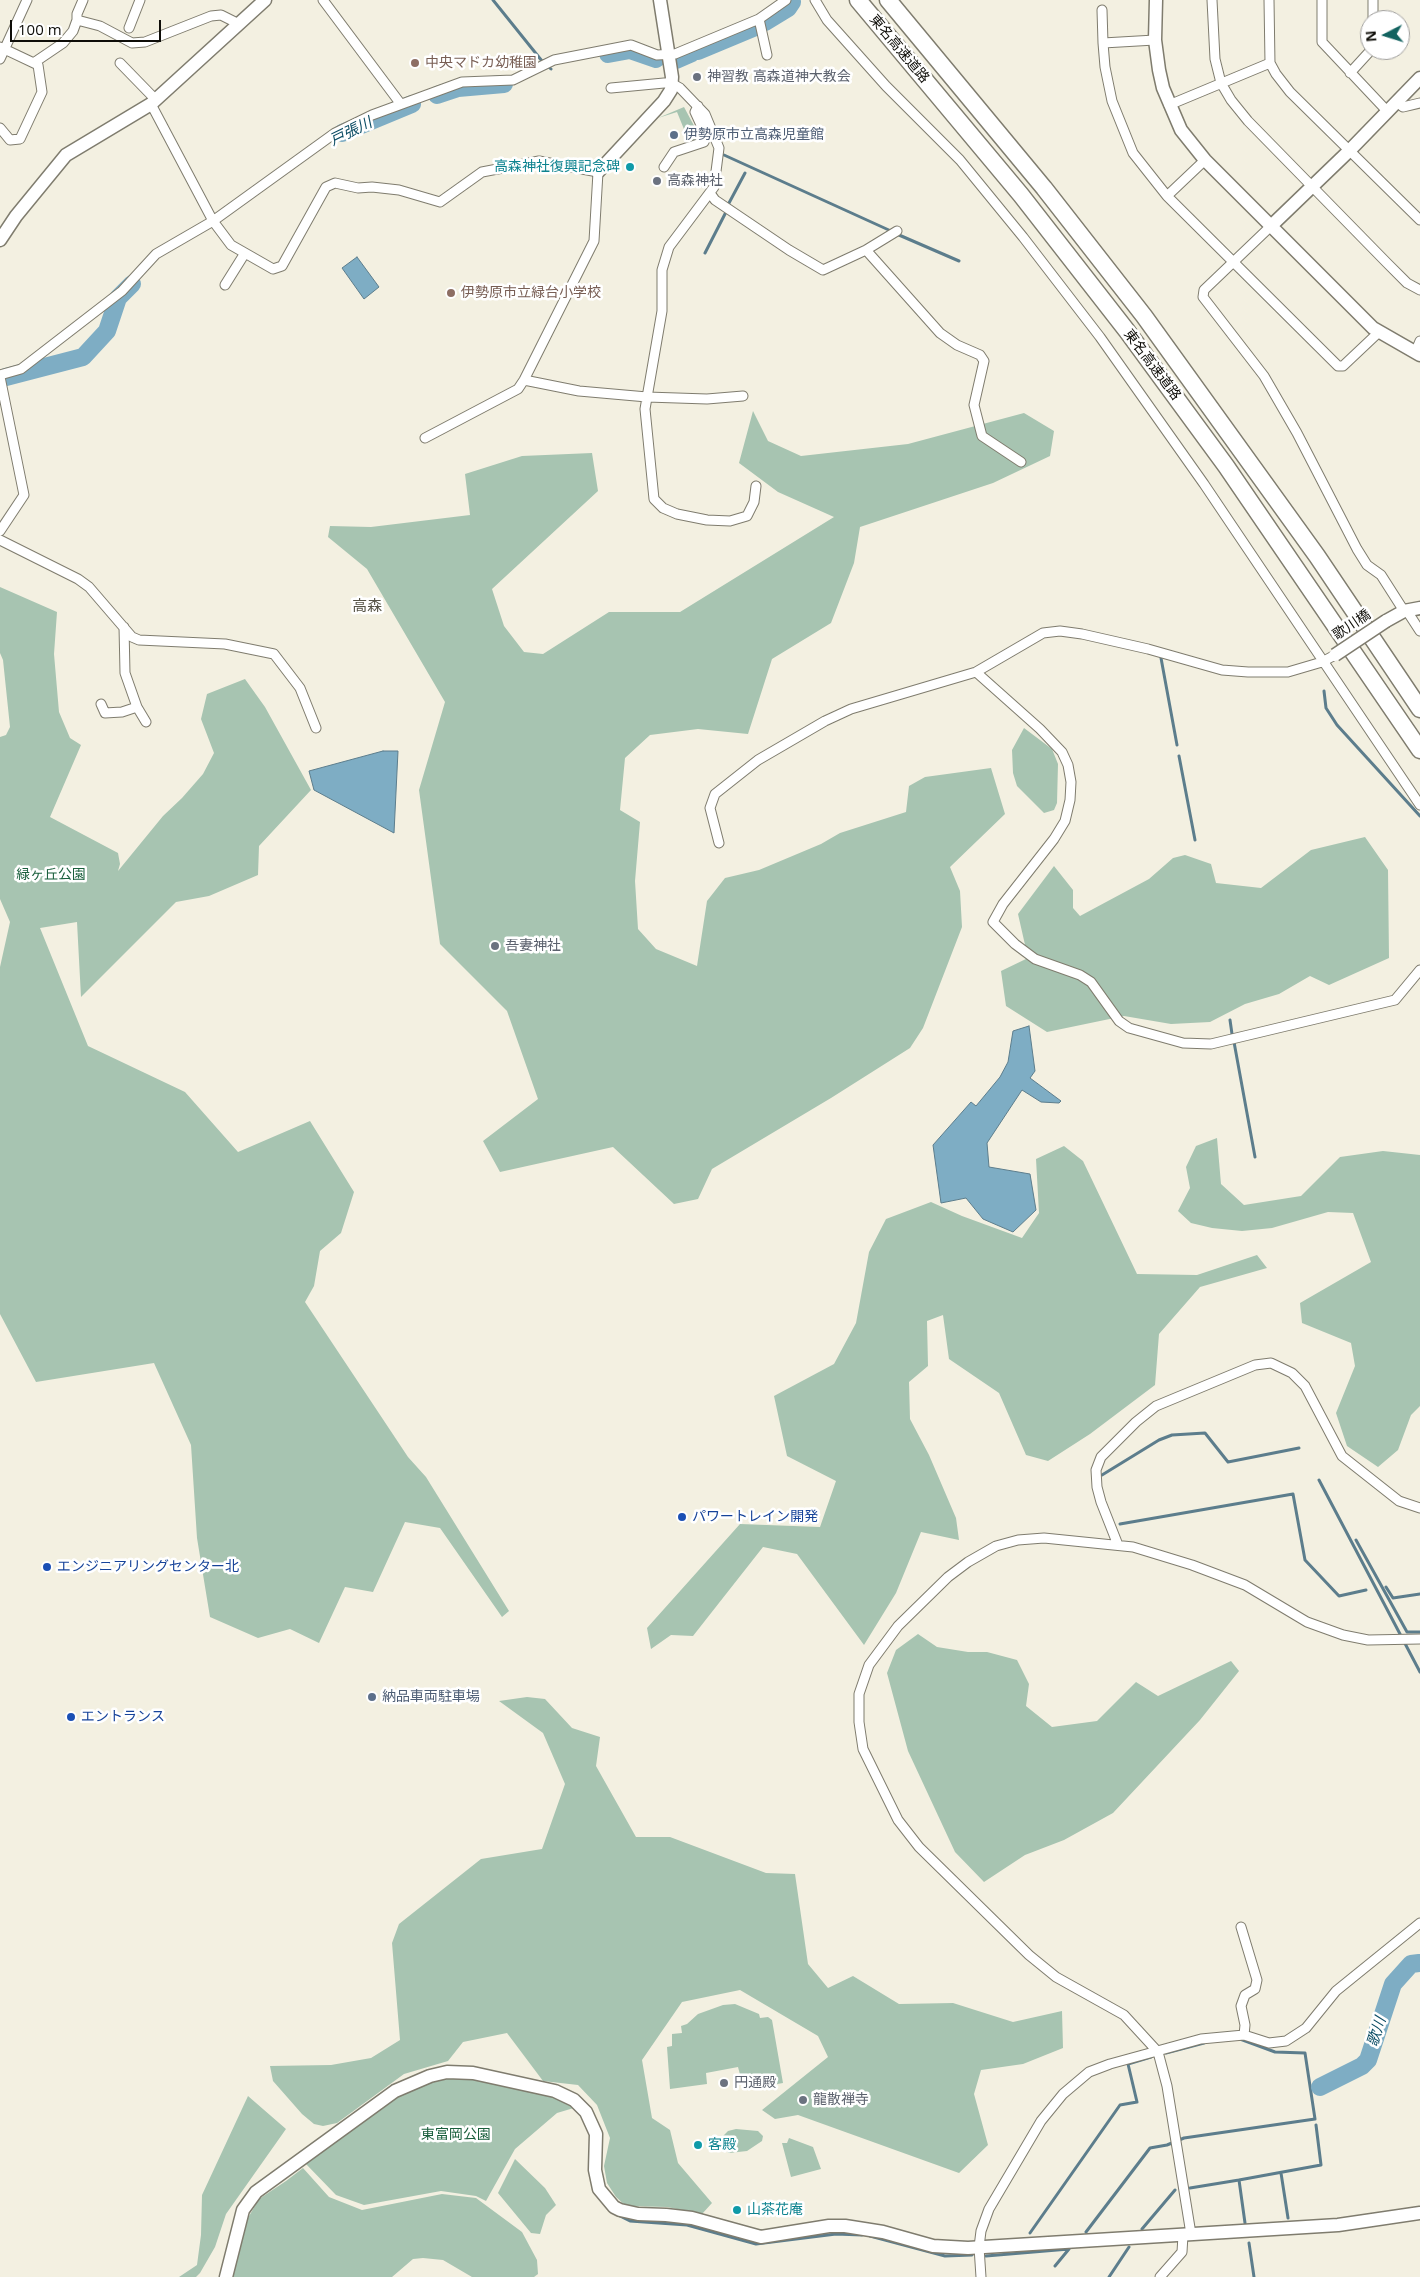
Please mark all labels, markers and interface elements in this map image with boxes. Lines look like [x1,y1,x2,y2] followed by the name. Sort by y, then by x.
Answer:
[12,10,164,42] scale bar
[1360,10,1410,60] north arrow
[866,11,932,87] street label: 東名高速道路
[18,19,62,39] text: 100 m
[1361,30,1381,43] text: N
[425,55,537,71] place label: 中央マドカ幼稚園
[409,57,421,69] marker: 中央マドカ幼稚園
[707,69,851,85] place label: 神習教 高森道神大教会
[691,71,703,83] marker: 神習教 高森道神大教会
[327,114,375,150] water label: 戸張川
[684,127,824,143] place label: 伊勢原市立高森児童館
[668,129,680,141] marker: 伊勢原市立高森児童館
[494,159,620,175] place label: 高森神社復興記念碑
[624,161,636,173] marker: 高森神社復興記念碑
[667,173,723,189] place label: 高森神社
[651,175,663,187] marker: 高森神社
[461,285,601,301] place label: 伊勢原市立緑台小学校
[445,287,457,299] marker: 伊勢原市立緑台小学校
[1120,326,1184,404] street label: 東名高速道路
[352,598,382,616] district label: 高森
[1330,606,1374,644] street label: 歌川橋
[16,867,86,883] park label: 緑ヶ丘公園
[505,938,561,954] place label: 吾妻神社
[489,940,501,952] marker: 吾妻神社
[692,1509,818,1525] place label: パワートレイン開発
[676,1511,688,1523] marker: パワートレイン開発
[57,1559,239,1575] place label: エンジニアリングセンター北
[41,1561,53,1573] marker: エンジニアリングセンター北
[382,1689,480,1705] place label: 納品車両駐車場
[366,1691,378,1703] marker: 納品車両駐車場
[81,1709,165,1725] place label: エントランス
[65,1711,77,1723] marker: エントランス
[1364,2015,1390,2049] water label: 歌川
[734,2075,776,2091] place label: 円通殿
[718,2077,730,2089] marker: 円通殿
[813,2092,869,2108] place label: 龍散禅寺
[797,2094,809,2106] marker: 龍散禅寺
[421,2127,491,2143] park label: 東富岡公園
[708,2137,736,2153] place label: 客殿
[692,2139,704,2151] marker: 客殿
[747,2202,803,2218] place label: 山茶花庵
[731,2204,743,2216] marker: 山茶花庵

